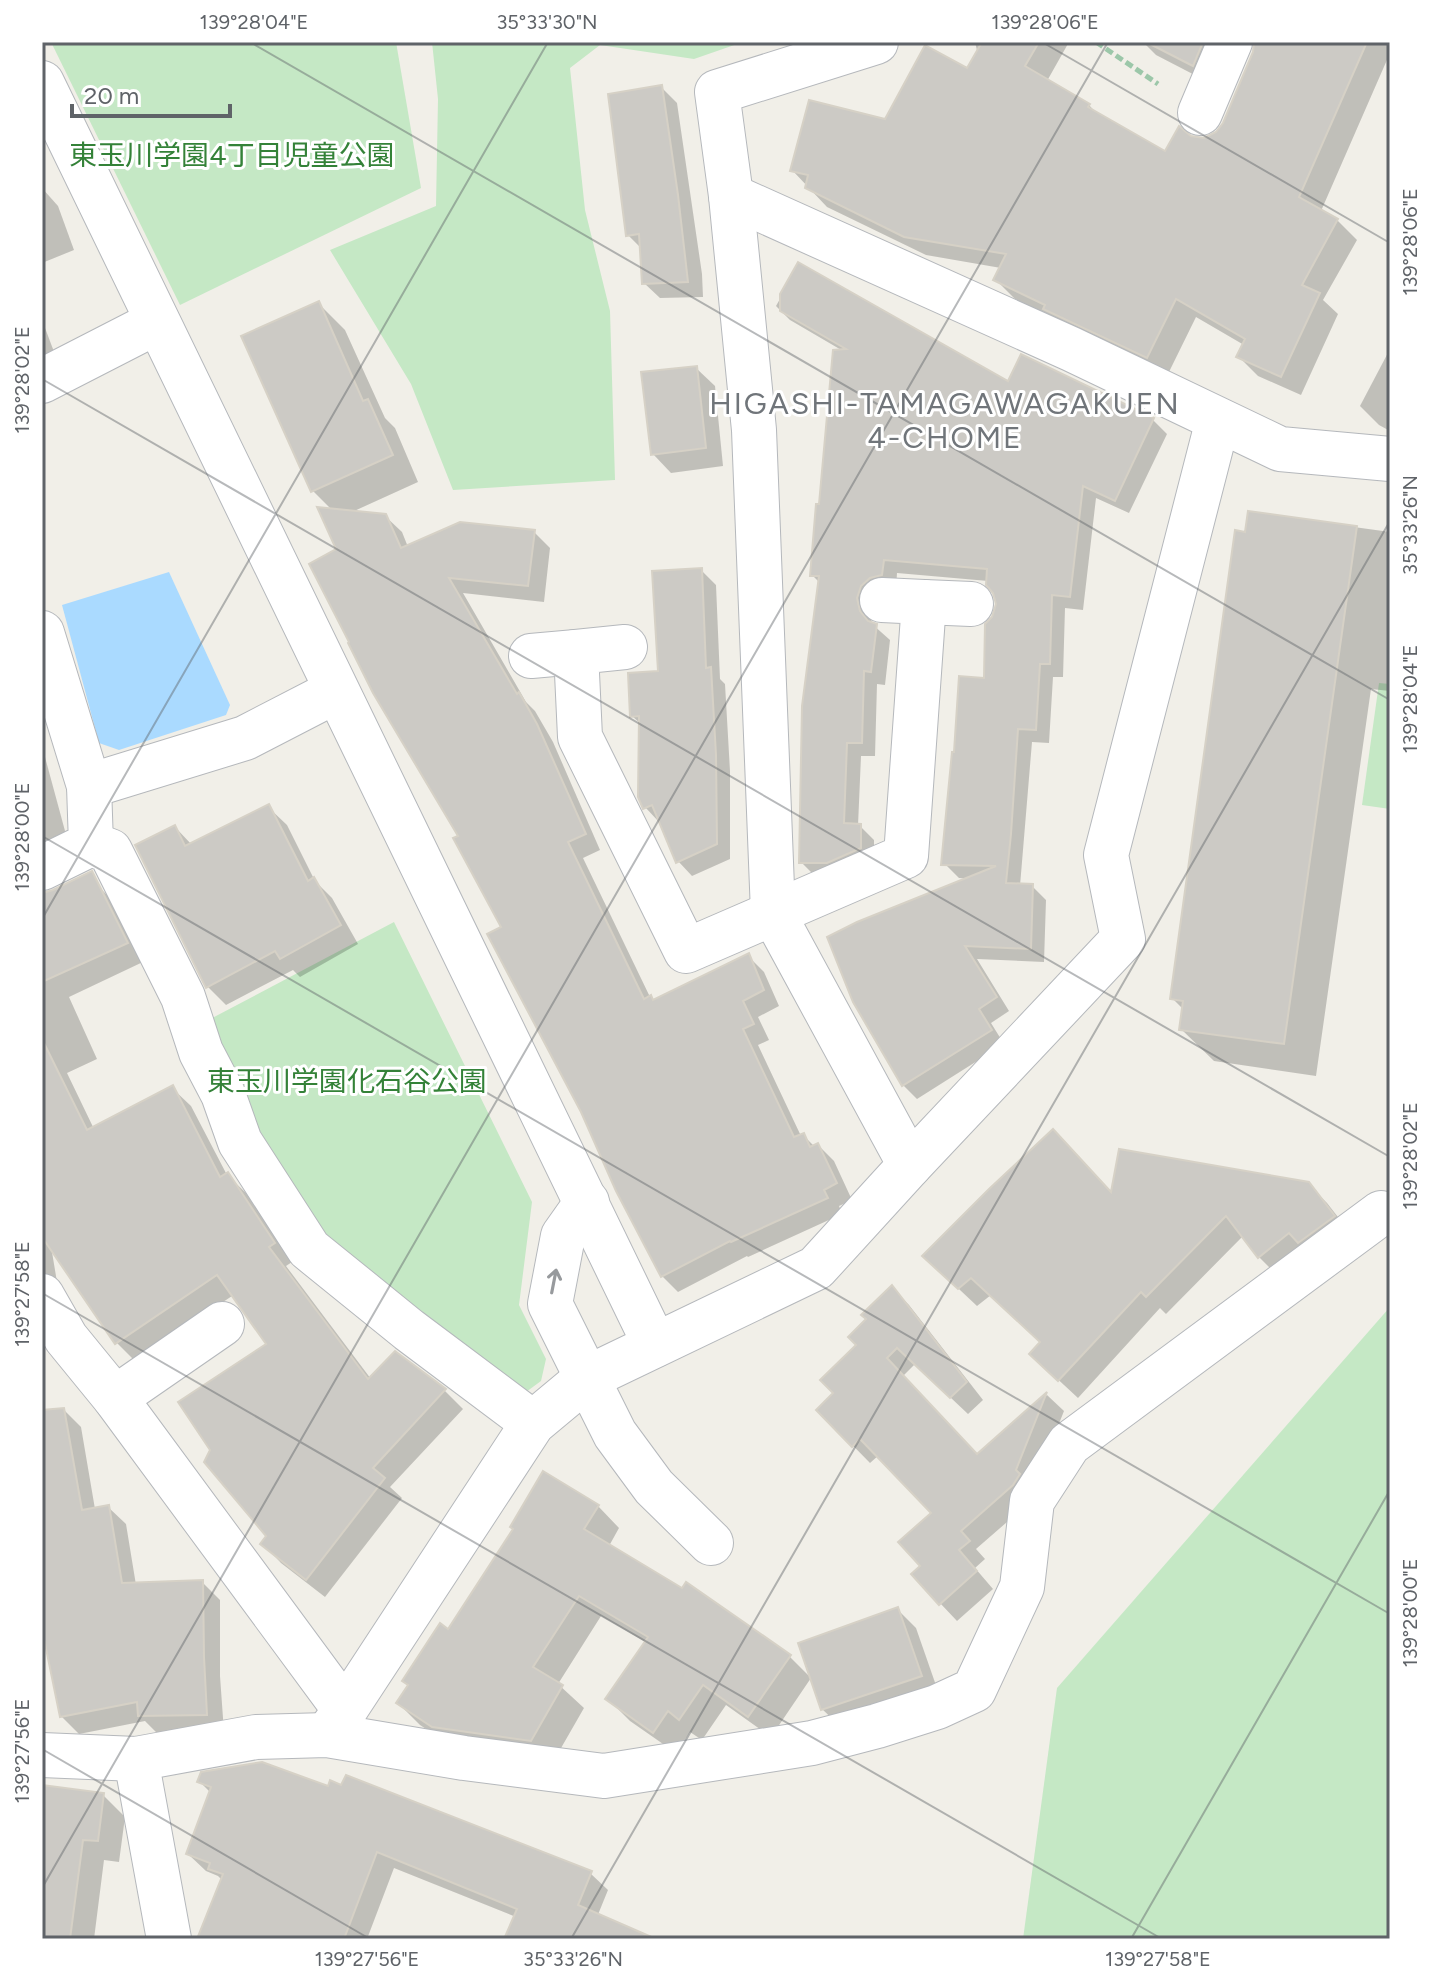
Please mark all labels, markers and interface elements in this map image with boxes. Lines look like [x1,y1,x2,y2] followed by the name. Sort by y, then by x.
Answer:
[200,10,308,34] text: 139°28'04"E
[496,10,598,34] text: 35°33'30"N
[991,10,1099,34] text: 139°28'06"E
[72,68,230,118] scale bar
[84,81,139,110] text: 20 m
[69,138,395,172] park label: 東玉川学園4丁目児童公園
[1398,188,1422,296] text: 139°28'06"E
[10,326,34,434] text: 139°28'02"E
[709,385,1181,456] district label: HIGASHI-TAMAGAWAGAKUEN 4-CHOME
[1398,475,1422,575] text: 35°33'26"N
[1398,645,1422,753] text: 139°28'04"E
[10,782,34,892] text: 139°28'00"E
[207,1064,487,1098] park label: 東玉川学園化石谷公園
[1398,1102,1422,1210] text: 139°28'02"E
[10,1241,34,1347] text: 139°27'58"E
[548,1269,563,1294] one-way arrow
[1398,1558,1422,1668] text: 139°28'00"E
[10,1699,34,1803] text: 139°27'56"E
[315,1947,419,1971] text: 139°27'56"E
[523,1947,623,1971] text: 35°33'26"N
[1105,1947,1211,1971] text: 139°27'58"E

